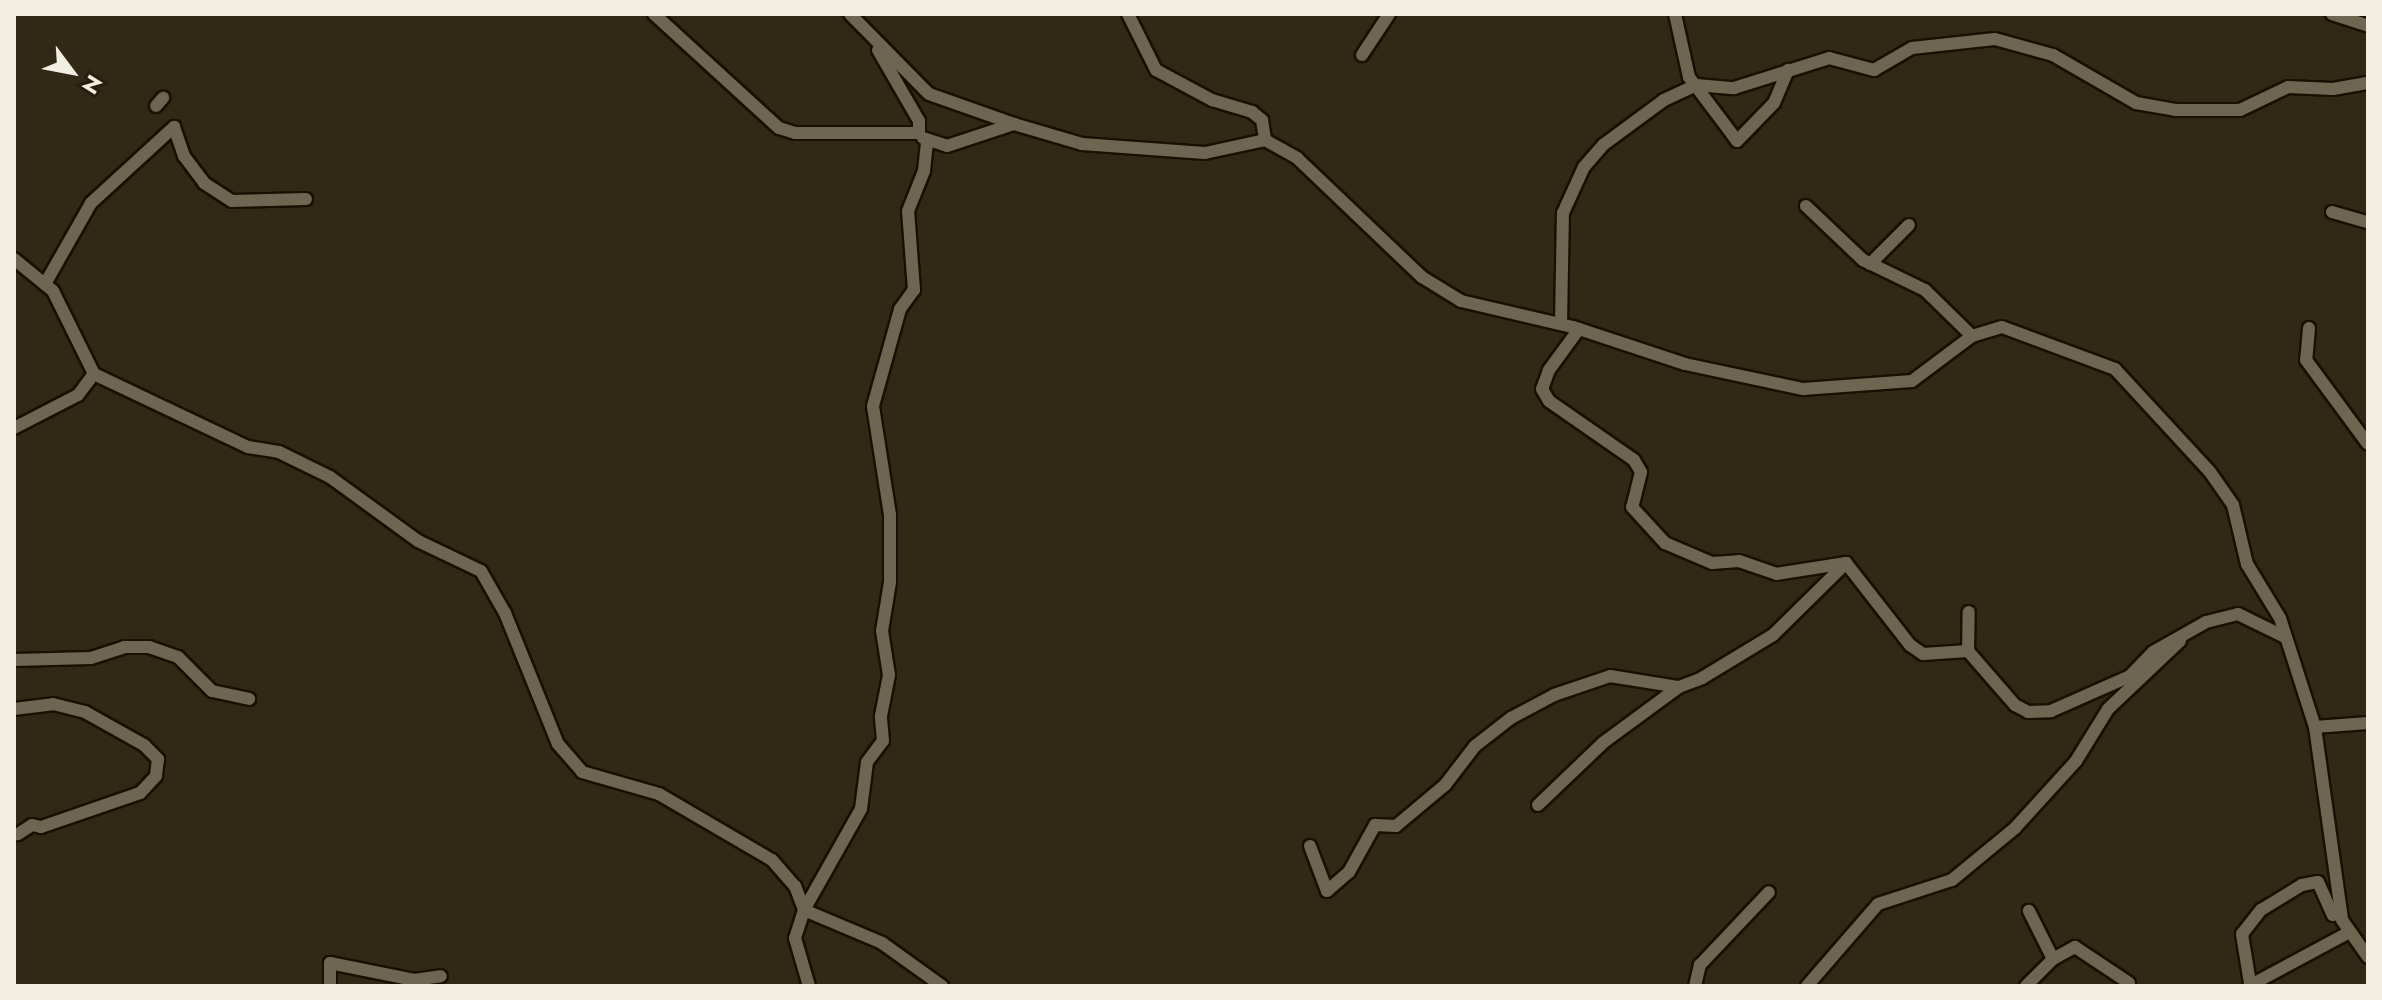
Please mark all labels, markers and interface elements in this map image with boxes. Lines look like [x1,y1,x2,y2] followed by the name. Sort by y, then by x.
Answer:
[32,32,112,112] north arrow
[74,69,111,101] text: N

